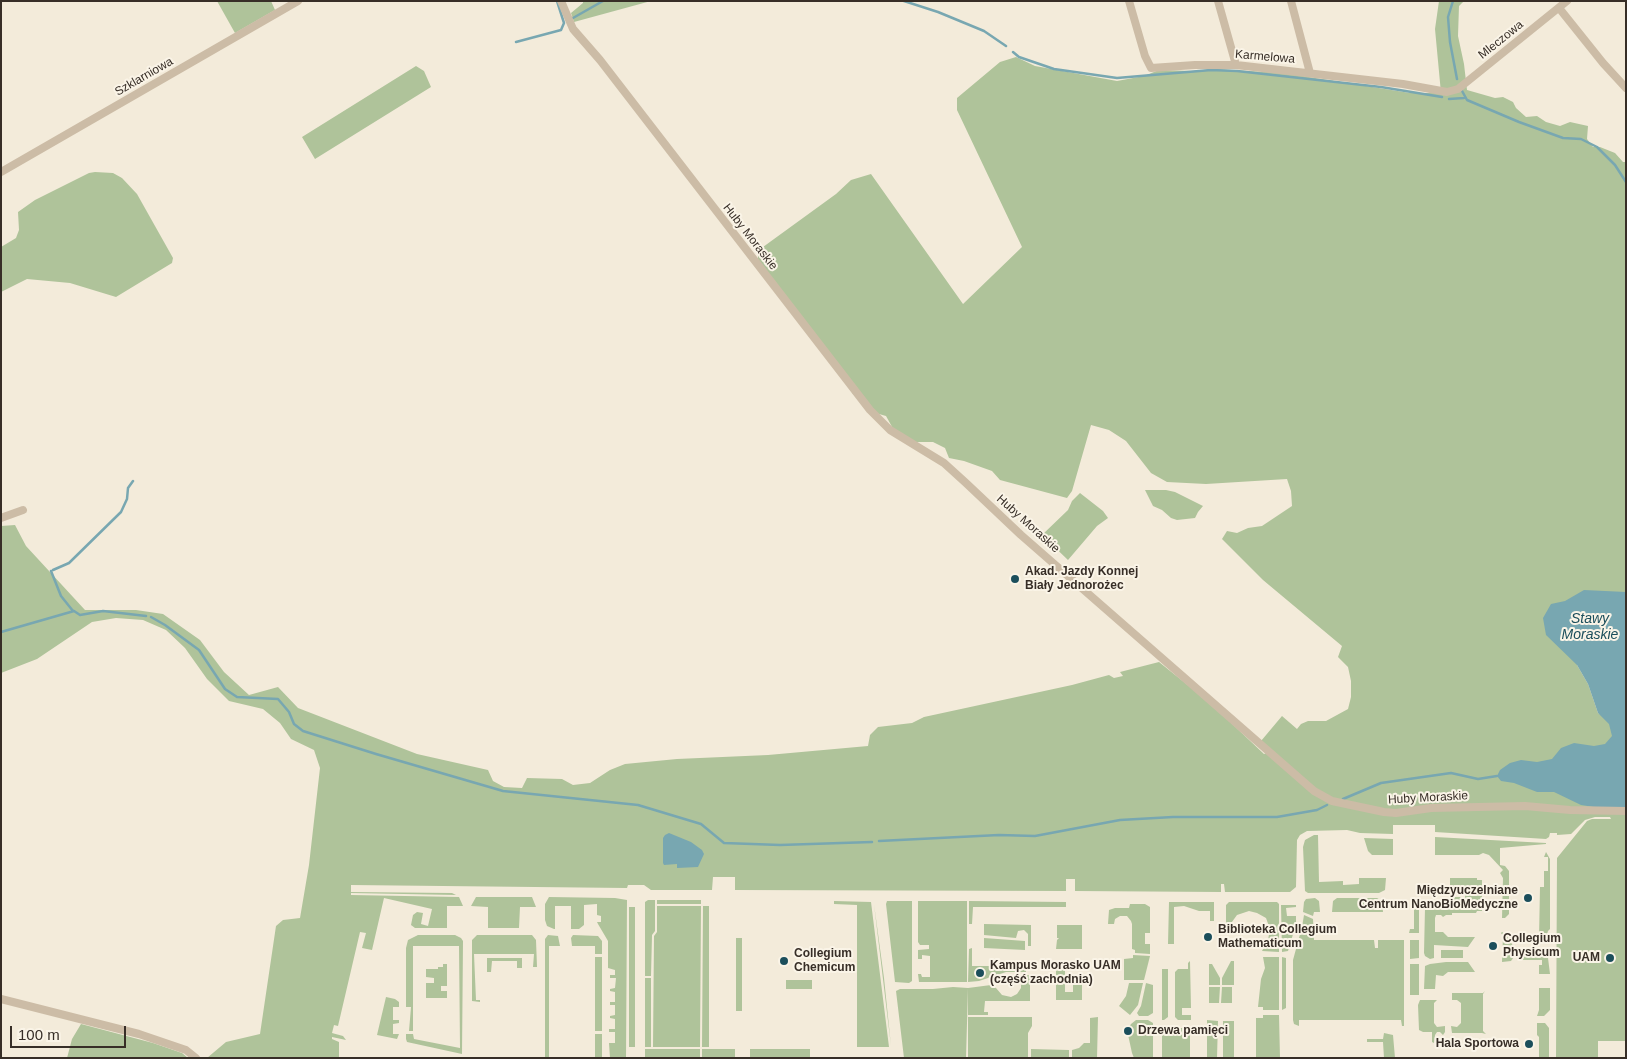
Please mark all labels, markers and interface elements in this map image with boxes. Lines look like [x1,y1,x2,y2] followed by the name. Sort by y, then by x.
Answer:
[1476,18,1526,62] street label: Mleczowa
[1234,47,1296,67] street label: Karmelowa
[112,55,176,99] street label: Szklarniowa
[720,201,780,273] street label: Huby Moraskie
[993,492,1063,556] street label: Huby Moraskie
[1025,565,1138,593] place label: Akad. Jazdy Konnej Biały Jednorożec
[1009,573,1021,585] marker: Akad. Jazdy Konnej Biały Jednorożec
[1562,611,1618,644] water label: Stawy Moraskie
[1388,789,1468,807] street label: Huby Moraskie
[1359,884,1518,912] place label: Międzyuczelniane Centrum NanoBioMedyczne
[1522,892,1534,904] marker: Międzyuczelniane Centrum NanoBioMedyczne
[1218,923,1337,951] place label: Biblioteka Collegium Mathematicum
[1202,931,1214,943] marker: Biblioteka Collegium Mathematicum
[1503,932,1561,960] place label: Collegium Physicum
[1487,940,1499,952] marker: Collegium Physicum
[794,947,855,975] place label: Collegium Chemicum
[1573,951,1600,965] place label: UAM
[1604,952,1616,964] marker: UAM
[778,955,790,967] marker: Collegium Chemicum
[990,959,1121,987] place label: Kampus Morasko UAM (część zachodnia)
[974,967,986,979] marker: Kampus Morasko UAM (część zachodnia)
[12,1016,129,1048] scale bar
[1138,1024,1228,1038] place label: Drzewa pamięci
[1122,1025,1134,1037] marker: Drzewa pamięci
[18,1026,60,1043] text: 100 m
[1436,1037,1519,1051] place label: Hala Sportowa
[1523,1038,1535,1050] marker: Hala Sportowa

